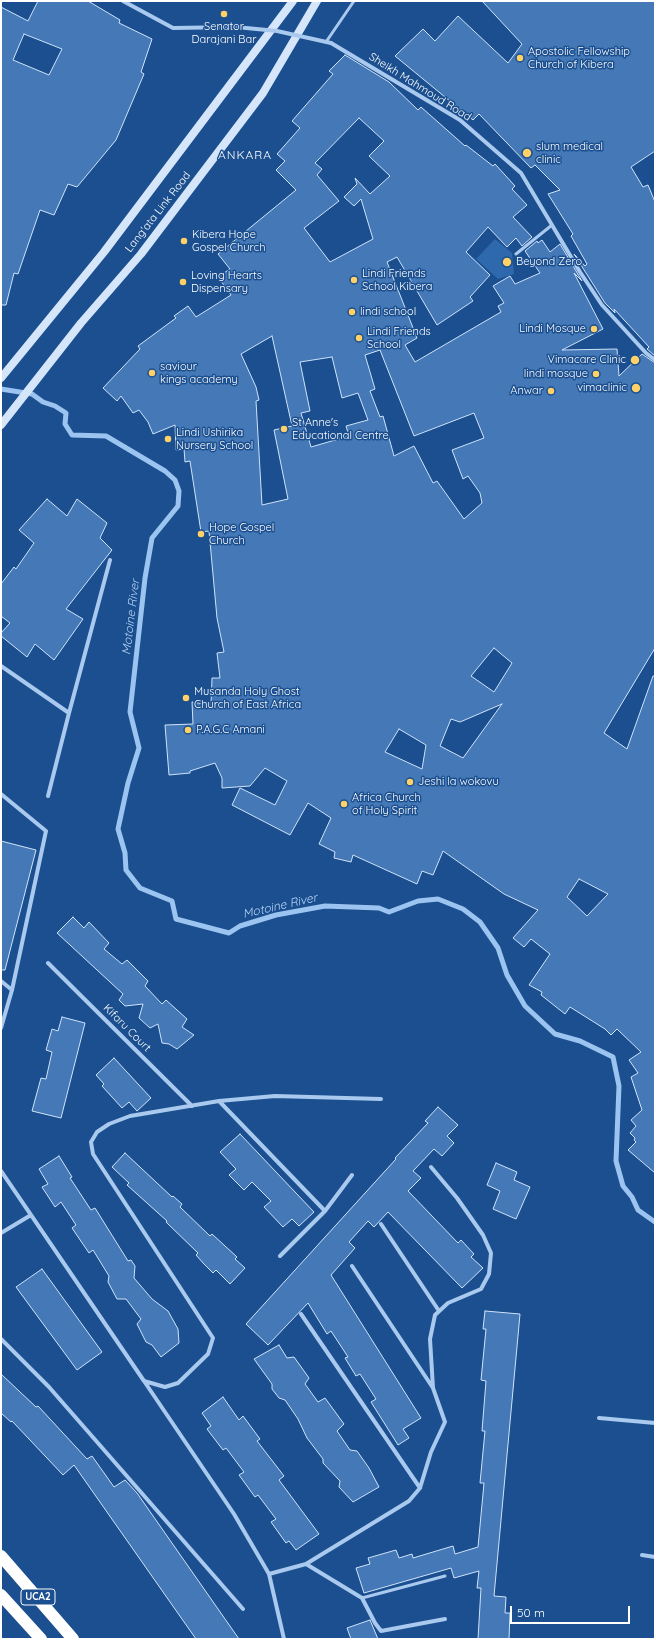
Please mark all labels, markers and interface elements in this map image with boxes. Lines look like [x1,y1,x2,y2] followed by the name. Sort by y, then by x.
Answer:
[219,9,229,19] marker: Senator Darajani Bar
[192,20,256,46] place label: Senator Darajani Bar
[528,45,630,71] place label: Apostolic Fellowship Church of Kibera
[366,50,474,124] street label: Sheikh Mahmoud Road
[515,53,525,63] marker: Apostolic Fellowship Church of Kibera
[536,140,603,166] place label: slum medical clinic
[521,147,533,159] marker: slum medical clinic
[218,148,272,162] district label: ANKARA
[122,169,194,255] street label: Lang'ata Link Road
[192,228,265,254] place label: Kibera Hope Gospel Church
[179,236,189,246] marker: Kibera Hope Gospel Church
[516,255,582,269] place label: Beyond Zero
[501,256,513,268] marker: Beyond Zero
[362,267,432,293] place label: Lindi Friends School Kibera
[191,269,262,295] place label: Loving Hearts Dispensary
[349,275,359,285] marker: Lindi Friends School Kibera
[178,277,188,287] marker: Loving Hearts Dispensary
[360,305,416,319] place label: lindi school
[347,307,357,317] marker: lindi school
[519,322,586,336] place label: Lindi Mosque
[589,324,599,334] marker: Lindi Mosque
[367,325,431,351] place label: Lindi Friends School
[354,333,364,343] marker: Lindi Friends School
[548,353,626,367] place label: Vimacare Clinic
[629,354,641,366] marker: Vimacare Clinic
[160,360,238,386] place label: saviour kings academy
[524,367,588,381] place label: lindi mosque
[147,368,157,378] marker: saviour kings academy
[591,369,601,379] marker: lindi mosque
[577,381,627,395] place label: vimaclinic
[630,382,642,394] marker: vimaclinic
[510,384,543,398] place label: Anwar
[546,386,556,396] marker: Anwar
[292,416,389,442] place label: St Anne's Educational Centre
[279,424,289,434] marker: St Anne's Educational Centre
[176,426,253,452] place label: Lindi Ushirika Nursery School
[163,434,173,444] marker: Lindi Ushirika Nursery School
[209,521,274,547] place label: Hope Gospel Church
[196,529,206,539] marker: Hope Gospel Church
[119,578,143,656] water label: Motoine River
[194,685,301,711] place label: Musanda Holy Ghost Church of East Africa
[181,693,191,703] marker: Musanda Holy Ghost Church of East Africa
[196,723,265,737] place label: P.A.G.C Amani
[183,725,193,735] marker: P.A.G.C Amani
[418,775,499,789] place label: Jeshi la wokovu
[405,777,415,787] marker: Jeshi la wokovu
[352,791,421,817] place label: Africa Church of Holy Spirit
[339,799,349,809] marker: Africa Church of Holy Spirit
[241,890,319,922] water label: Motoine River
[100,1001,154,1055] street label: Kifaru Court
[21,1589,55,1605] road number: UCA2
[512,1598,632,1624] scale bar
[517,1605,545,1620] text: 50 m

